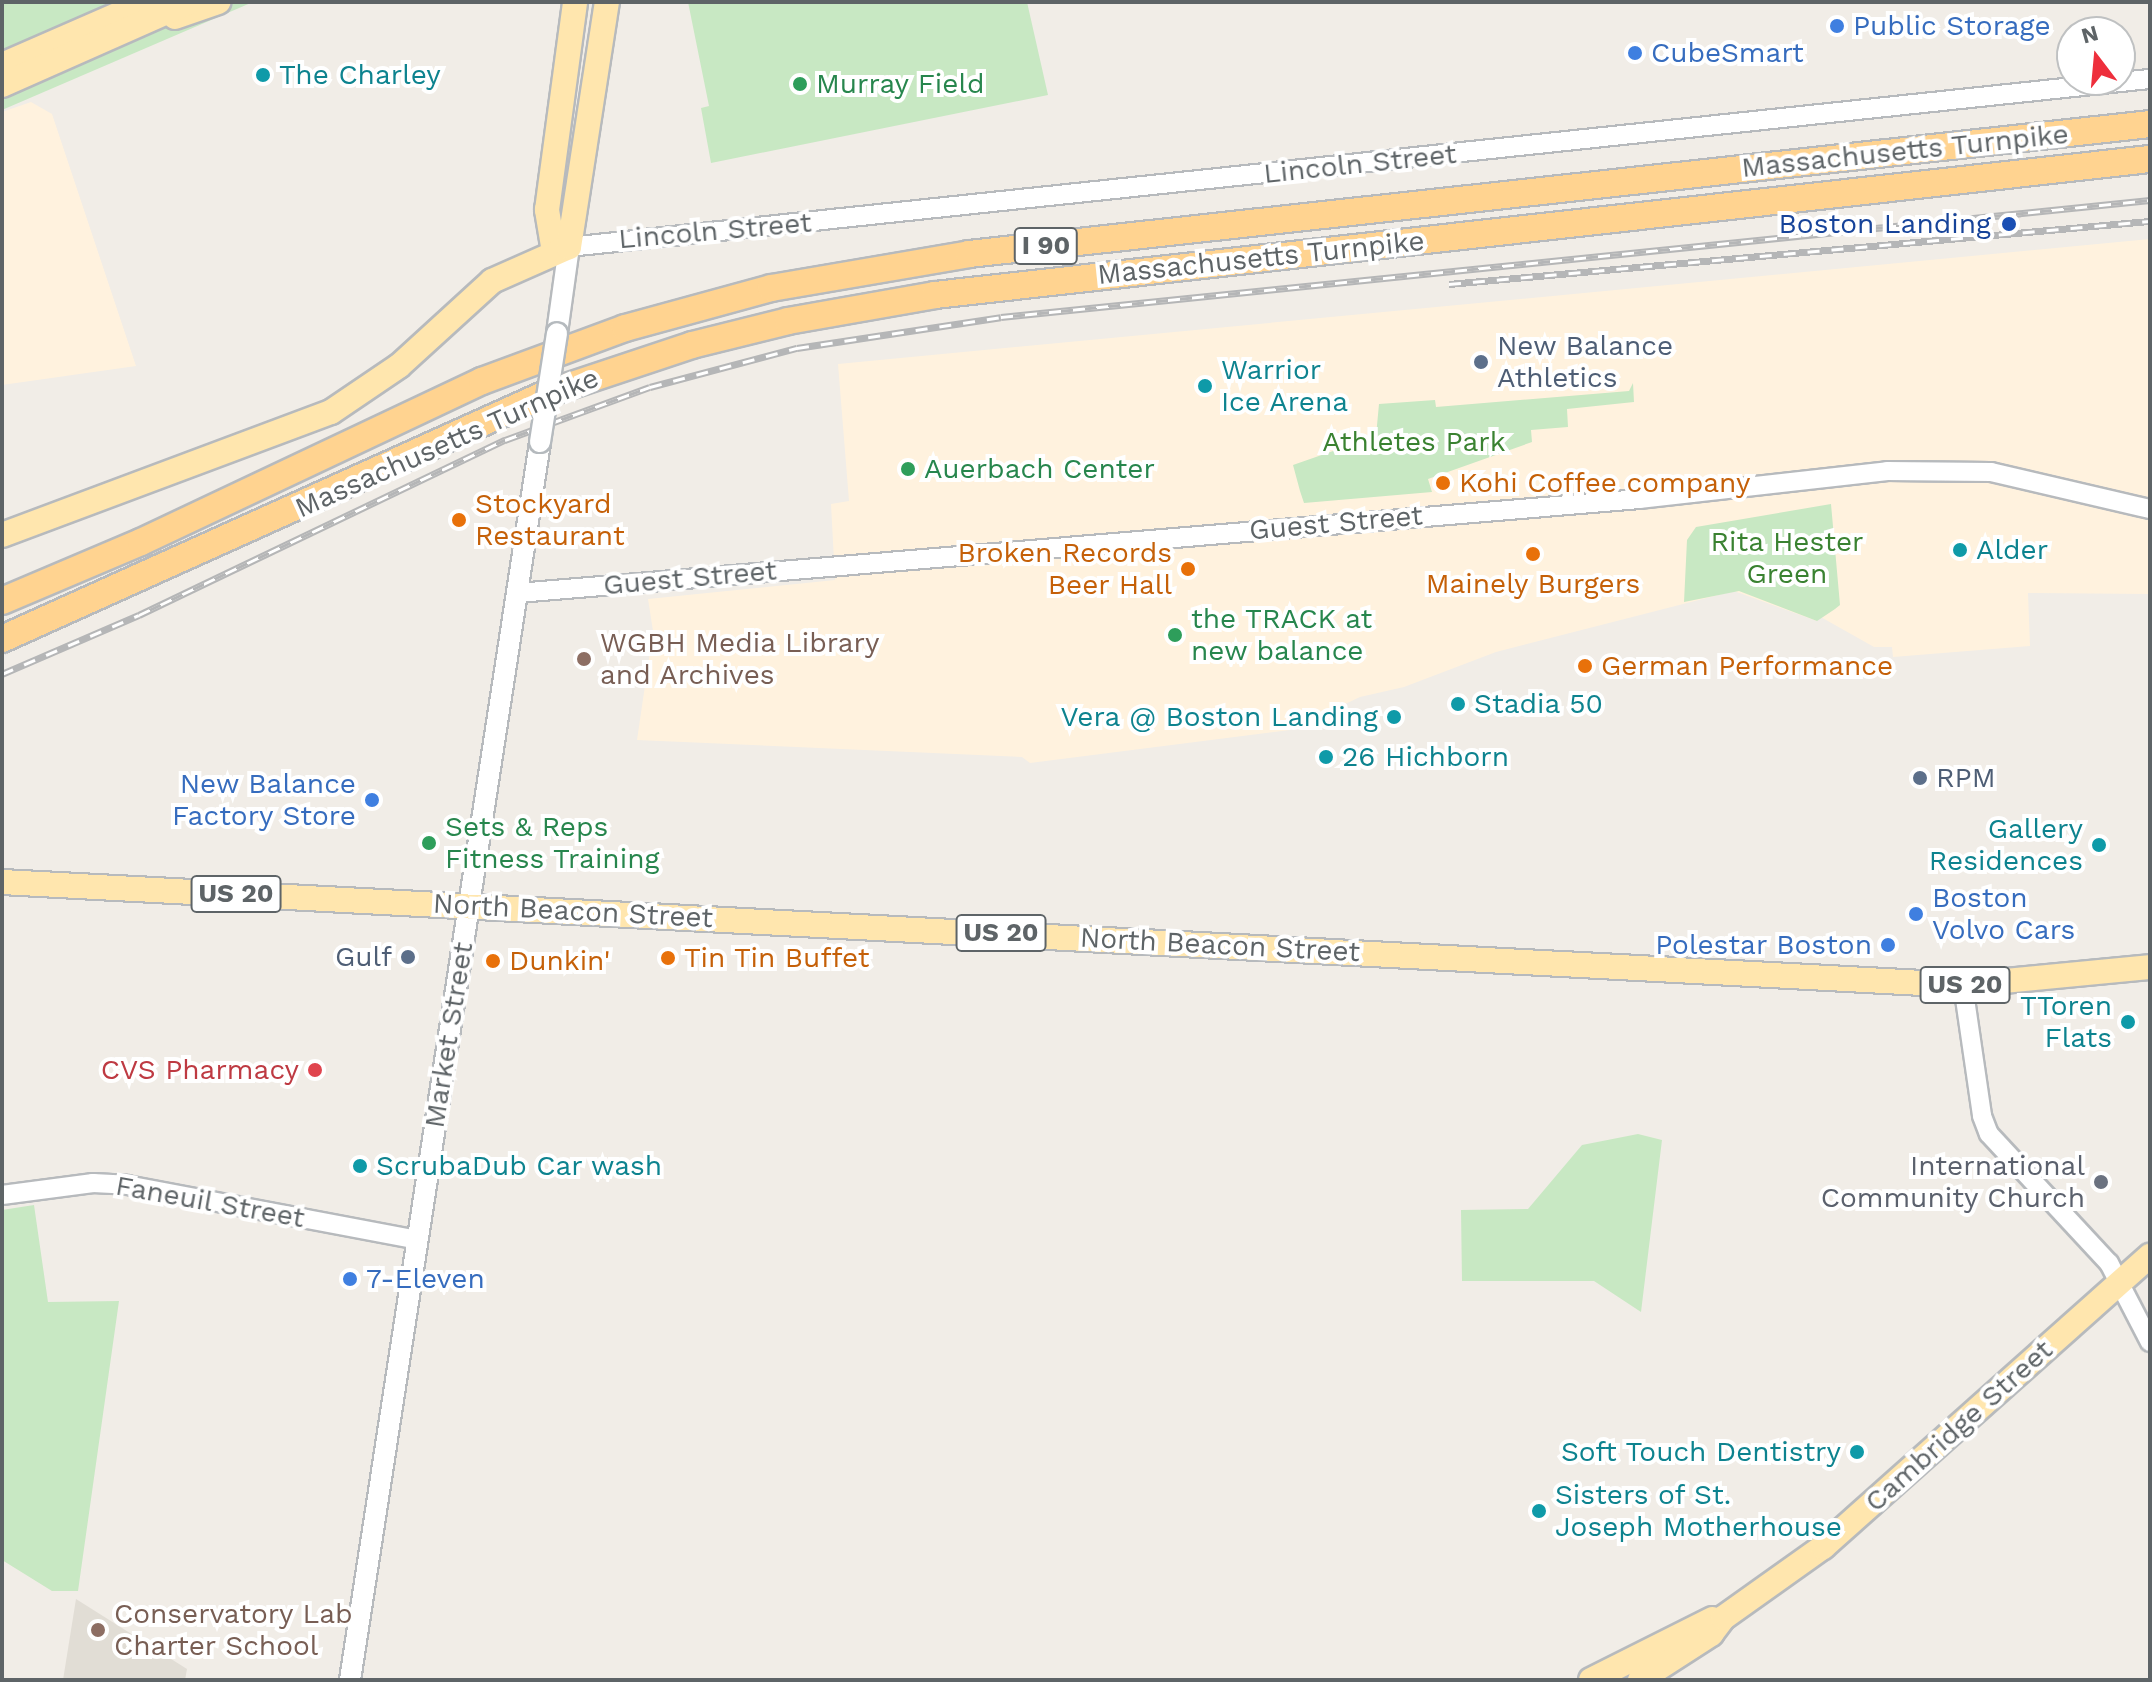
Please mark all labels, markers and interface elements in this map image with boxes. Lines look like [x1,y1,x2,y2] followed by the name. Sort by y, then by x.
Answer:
[1853,9,2051,43] place label: Public Storage
[2056,16,2136,96] north arrow
[1828,17,1846,35] marker: Public Storage
[2079,20,2101,49] text: N
[1651,36,1804,70] place label: CubeSmart
[1626,44,1644,62] marker: CubeSmart
[279,58,441,92] place label: The Charley
[254,66,272,84] marker: The Charley
[816,67,985,101] place label: Murray Field
[791,75,809,93] marker: Murray Field
[1739,117,2071,185] street label: Massachusetts Turnpike
[1262,137,1458,191] street label: Lincoln Street
[617,206,813,256] street label: Lincoln Street
[1779,207,1991,241] place label: Boston Landing
[1998,213,2020,235] marker: Boston Landing
[1012,224,1080,268] road number: I 90
[1095,224,1427,292] street label: Massachusetts Turnpike
[1497,329,1674,395] place label: New Balance Athletics
[1221,353,1349,419] place label: Warrior Ice Arena
[1472,353,1490,371] marker: New Balance Athletics
[290,361,604,525] street label: Massachusetts Turnpike
[1196,377,1214,395] marker: Warrior Ice Arena
[1322,425,1506,459] park label: Athletes Park
[924,452,1155,486] place label: Auerbach Center
[899,460,917,478] marker: Auerbach Center
[1459,466,1751,500] place label: Kohi Coffee company
[1434,474,1452,492] marker: Kohi Coffee company
[475,487,625,553] place label: Stockyard Restaurant
[1248,499,1424,547] street label: Guest Street
[450,511,468,529] marker: Stockyard Restaurant
[1710,525,1864,591] park label: Rita Hester Green
[1976,533,2048,567] place label: Alder
[957,536,1172,602] place label: Broken Records Beer Hall
[1951,541,1969,559] marker: Alder
[1524,545,1542,563] marker: Mainely Burgers
[602,554,778,602] street label: Guest Street
[1179,560,1197,578] marker: Broken Records Beer Hall
[1425,567,1641,601] place label: Mainely Burgers
[1191,602,1373,668] place label: the TRACK at new balance
[600,626,880,692] place label: WGBH Media Library and Archives
[1166,626,1184,644] marker: the TRACK at new balance
[1601,649,1893,683] place label: German Performance
[575,650,593,668] marker: WGBH Media Library and Archives
[1576,657,1594,675] marker: German Performance
[1474,687,1604,721] place label: Stadia 50
[1449,695,1467,713] marker: Stadia 50
[1060,700,1378,734] place label: Vera @ Boston Landing
[1385,708,1403,726] marker: Vera @ Boston Landing
[1342,740,1509,774] place label: 26 Hichborn
[1317,748,1335,766] marker: 26 Hichborn
[1936,761,1996,795] place label: RPM
[171,767,356,833] place label: New Balance Factory Store
[1911,769,1929,787] marker: RPM
[363,791,381,809] marker: New Balance Factory Store
[445,810,660,876] place label: Sets & Reps Fitness Training
[1929,812,2083,878] place label: Gallery Residences
[420,834,438,852] marker: Sets & Reps Fitness Training
[2090,836,2108,854] marker: Gallery Residences
[190,872,282,916] road number: US 20
[1932,881,2075,947] place label: Boston Volvo Cars
[432,887,714,935] street label: North Beacon Street
[1907,905,1925,923] marker: Boston Volvo Cars
[955,911,1047,955] road number: US 20
[1079,921,1361,969] street label: North Beacon Street
[1655,928,1872,962] place label: Polestar Boston
[1879,936,1897,954] marker: Polestar Boston
[335,940,392,974] place label: Gulf
[418,940,480,1130] street label: Market Street
[684,941,870,975] place label: Tin Tin Buffet
[509,944,610,978] place label: Dunkin'
[399,948,417,966] marker: Gulf
[659,949,677,967] marker: Tin Tin Buffet
[484,952,502,970] marker: Dunkin'
[1919,963,2011,1007] road number: US 20
[2020,989,2112,1055] place label: TToren Flats
[2119,1013,2137,1031] marker: TToren Flats
[101,1053,299,1087] place label: CVS Pharmacy
[306,1061,324,1079] marker: CVS Pharmacy
[376,1149,663,1183] place label: ScrubaDub Car wash
[1820,1149,2085,1215] place label: International Community Church
[351,1157,369,1175] marker: ScrubaDub Car wash
[112,1169,308,1235] street label: Faneuil Street
[2092,1173,2110,1191] marker: International Community Church
[366,1262,485,1296] place label: 7-Eleven
[341,1270,359,1288] marker: 7-Eleven
[1858,1333,2060,1519] street label: Cambridge Street
[1560,1435,1841,1469] place label: Soft Touch Dentistry
[1848,1443,1866,1461] marker: Soft Touch Dentistry
[1555,1478,1842,1544] place label: Sisters of St. Joseph Motherhouse
[1530,1502,1548,1520] marker: Sisters of St. Joseph Motherhouse
[114,1597,353,1663] place label: Conservatory Lab Charter School
[89,1621,107,1639] marker: Conservatory Lab Charter School

